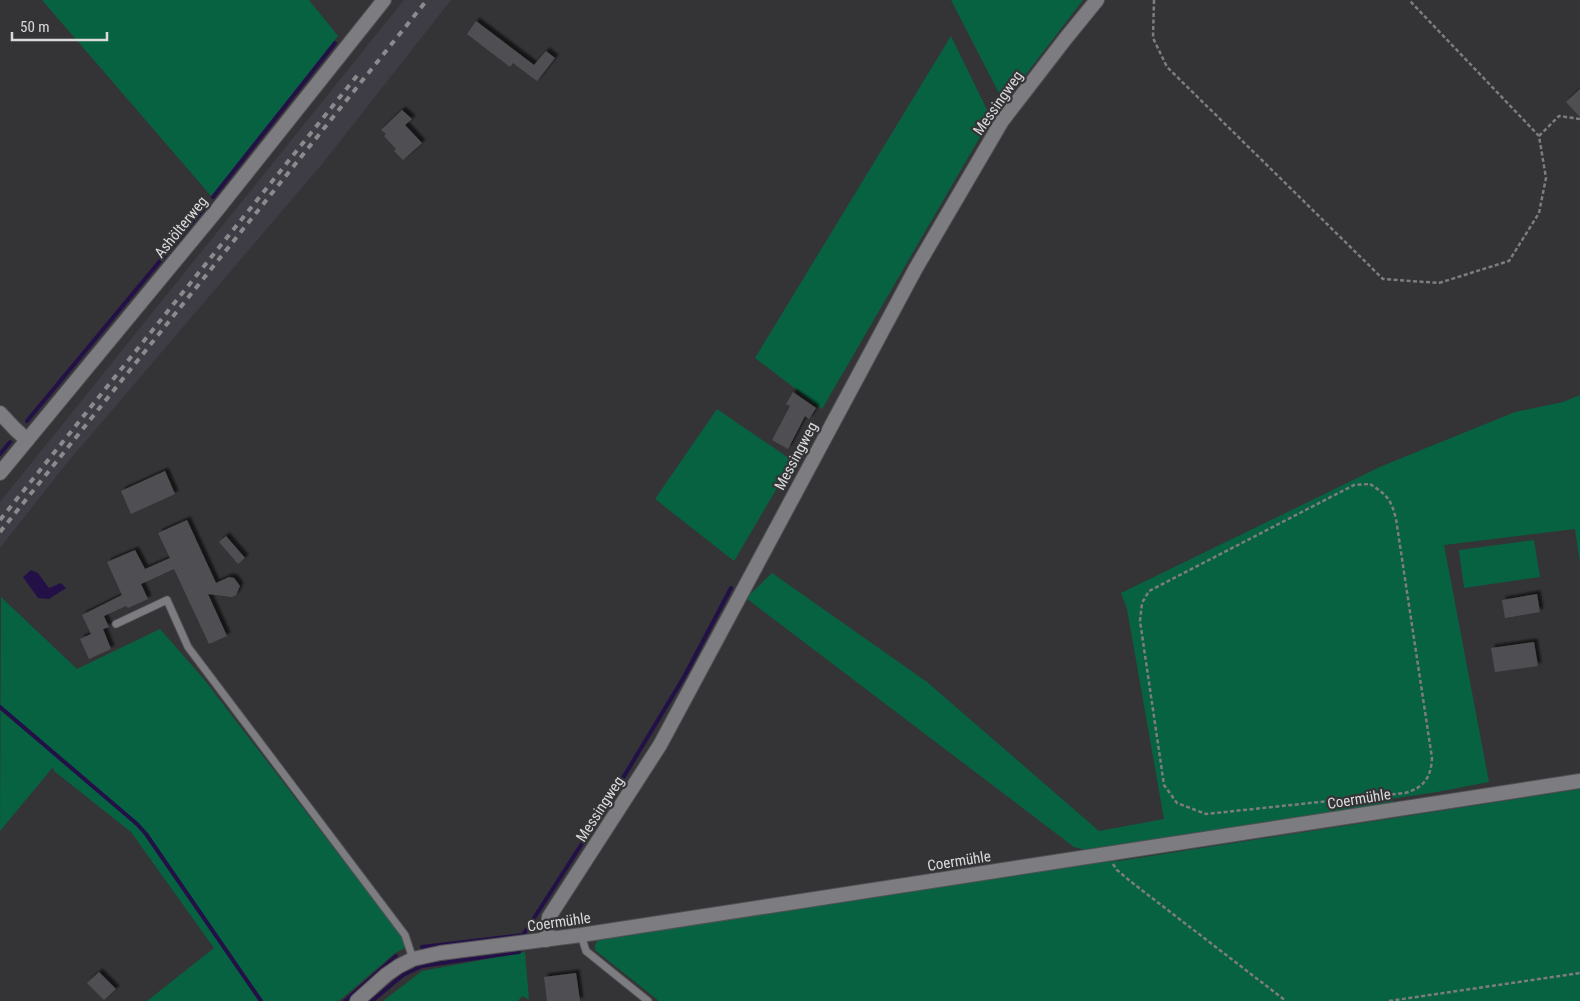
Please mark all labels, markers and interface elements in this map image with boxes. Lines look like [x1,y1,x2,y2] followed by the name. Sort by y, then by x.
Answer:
[12,10,108,42] scale bar
[20,18,50,36] text: 50 m
[969,67,1027,139] street label: Messingweg
[151,193,211,261] street label: Ashölterweg
[771,419,821,493] street label: Messingweg
[572,773,628,845] street label: Messingweg
[1326,785,1392,813] street label: Coermühle
[926,847,992,875] street label: Coermühle
[526,909,592,935] street label: Coermühle

